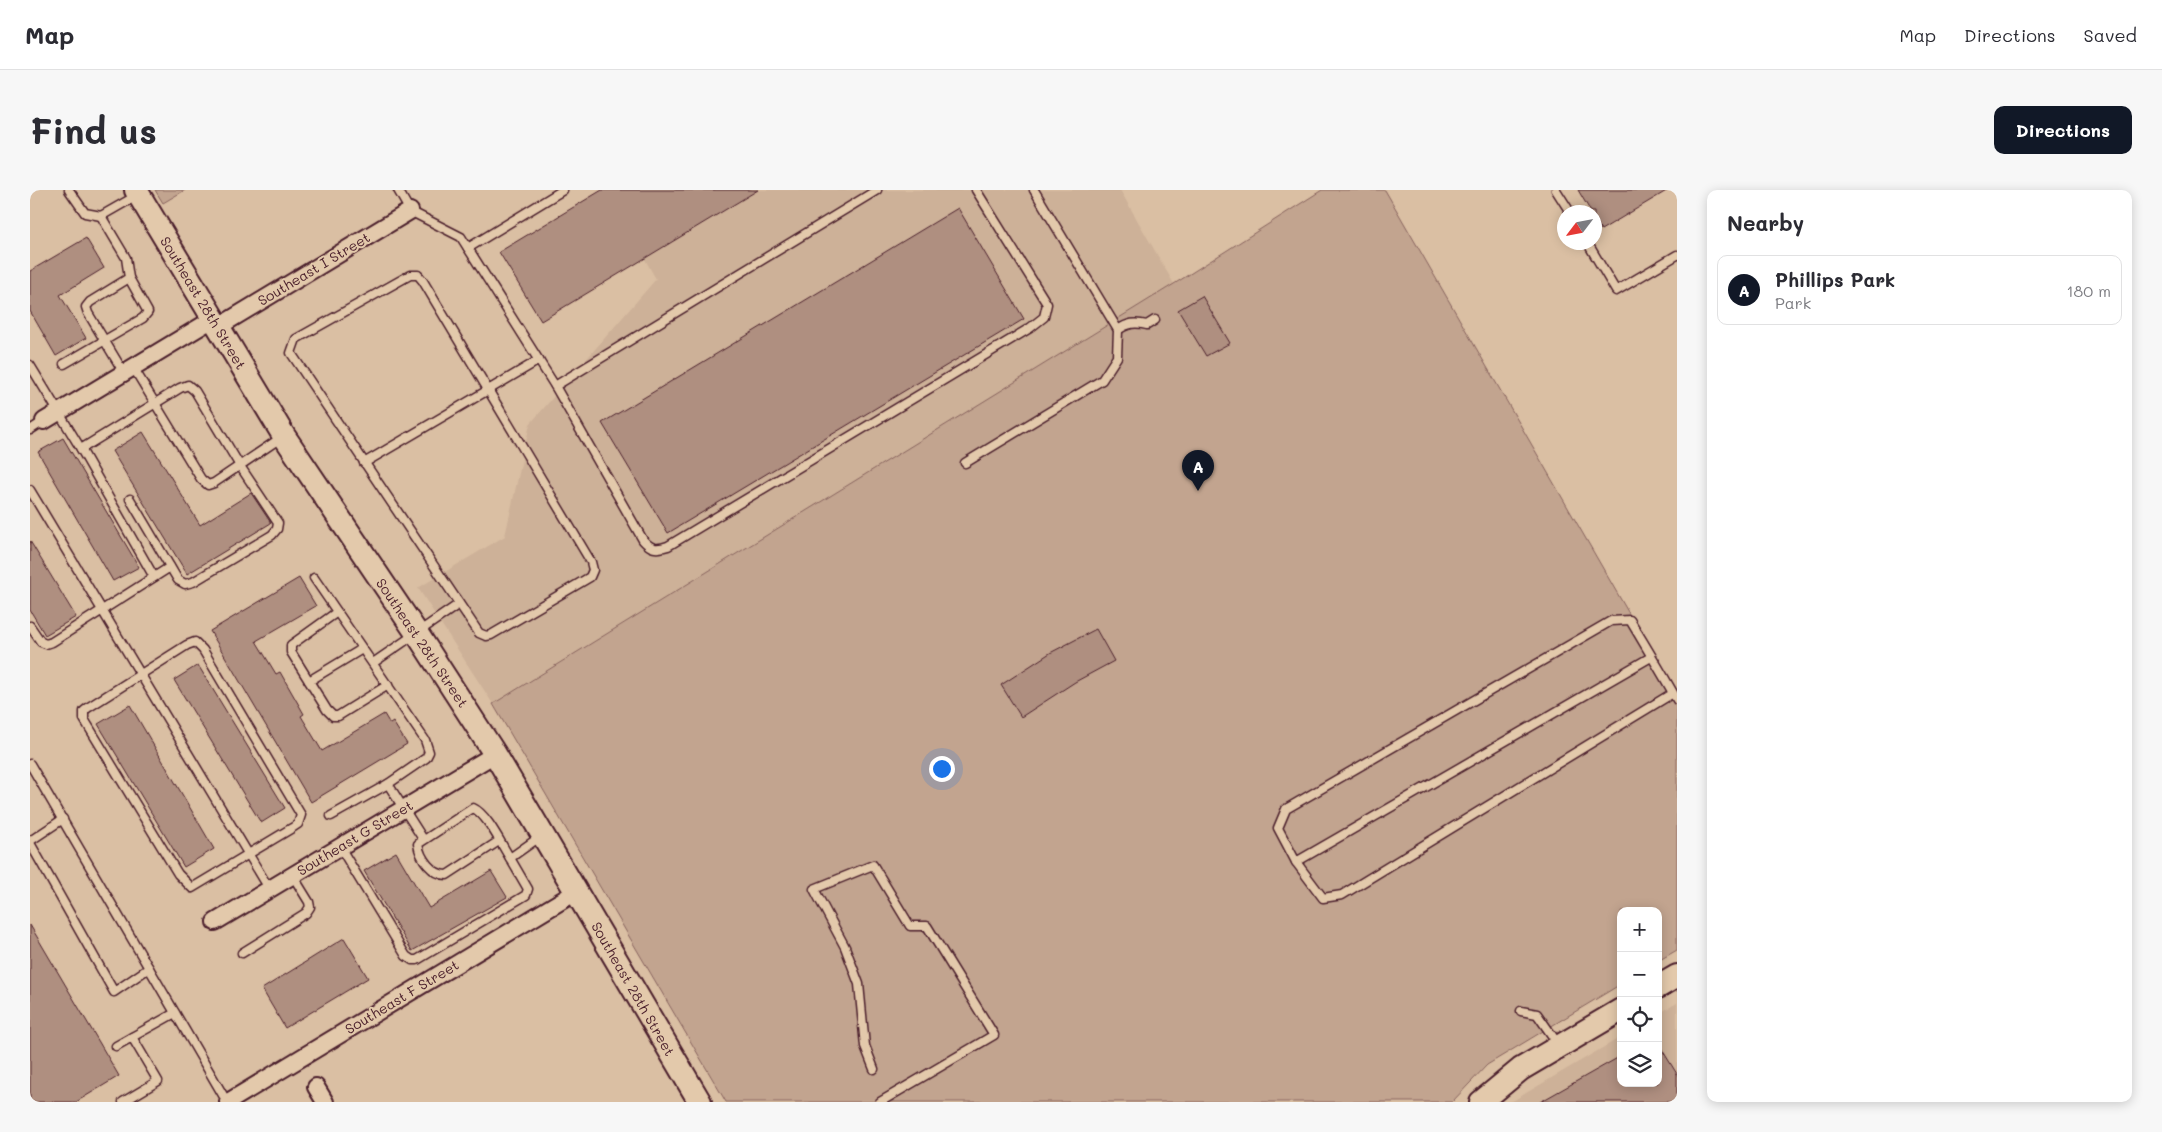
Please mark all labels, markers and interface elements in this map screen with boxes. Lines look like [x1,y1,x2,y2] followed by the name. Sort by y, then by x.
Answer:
[25,19,74,50] text: Map
[1899,23,1936,47] text: Map
[1964,23,2056,47] text: Directions
[2084,23,2137,47] text: Saved
[1994,106,2132,154] button: Directions
[30,107,157,153] text: Find us
[1557,205,1602,250] north arrow
[1727,209,1804,236] text: Nearby
[254,227,373,310] street label: Southeast I Street
[156,233,251,373] street label: Southeast 28th Street
[1775,267,1895,292] text: Phillips Park
[1738,280,1750,301] text: A
[2066,280,2111,301] text: 180 m
[1775,292,1811,313] text: Park
[1182,450,1214,491] pin: A
[372,574,473,711] street label: Southeast 28th Street
[929,756,955,782] your location
[293,795,416,880] street label: Southeast G Street
[1617,907,1662,1087] map controls
[1617,907,1662,952] button: +
[587,918,680,1059] street label: Southeast 28th Street
[1617,952,1662,997] button: −
[341,955,462,1038] street label: Southeast F Street
[1617,997,1662,1042] button: locate
[1617,1042,1662,1087] button: layers

